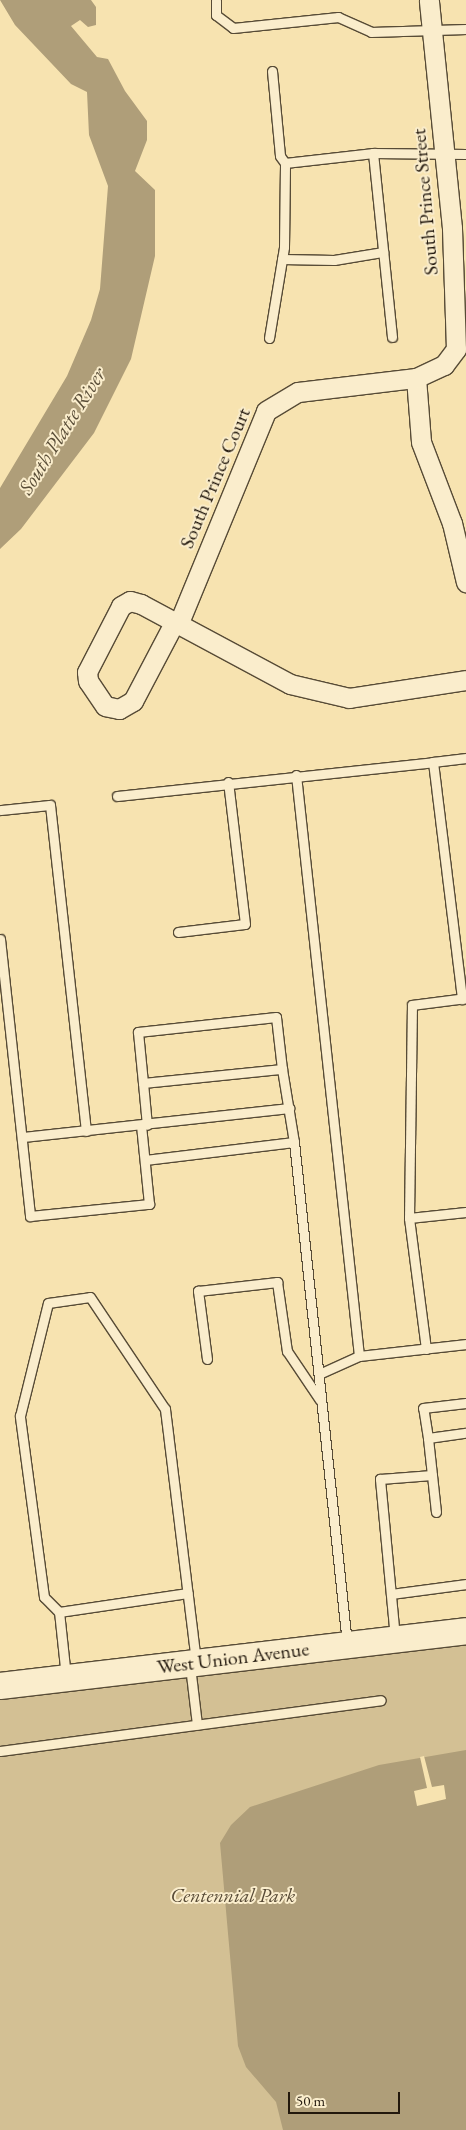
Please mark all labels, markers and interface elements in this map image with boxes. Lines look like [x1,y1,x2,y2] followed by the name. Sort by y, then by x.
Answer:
[407,128,443,276] street label: South Prince Street
[13,363,111,499] water label: South Platte River
[175,404,255,552] street label: South Prince Court
[156,1637,310,1679] street label: West Union Avenue
[171,1883,295,1907] park label: Centennial Park
[291,2082,404,2114] scale bar
[296,2091,325,2110] text: 50 m

